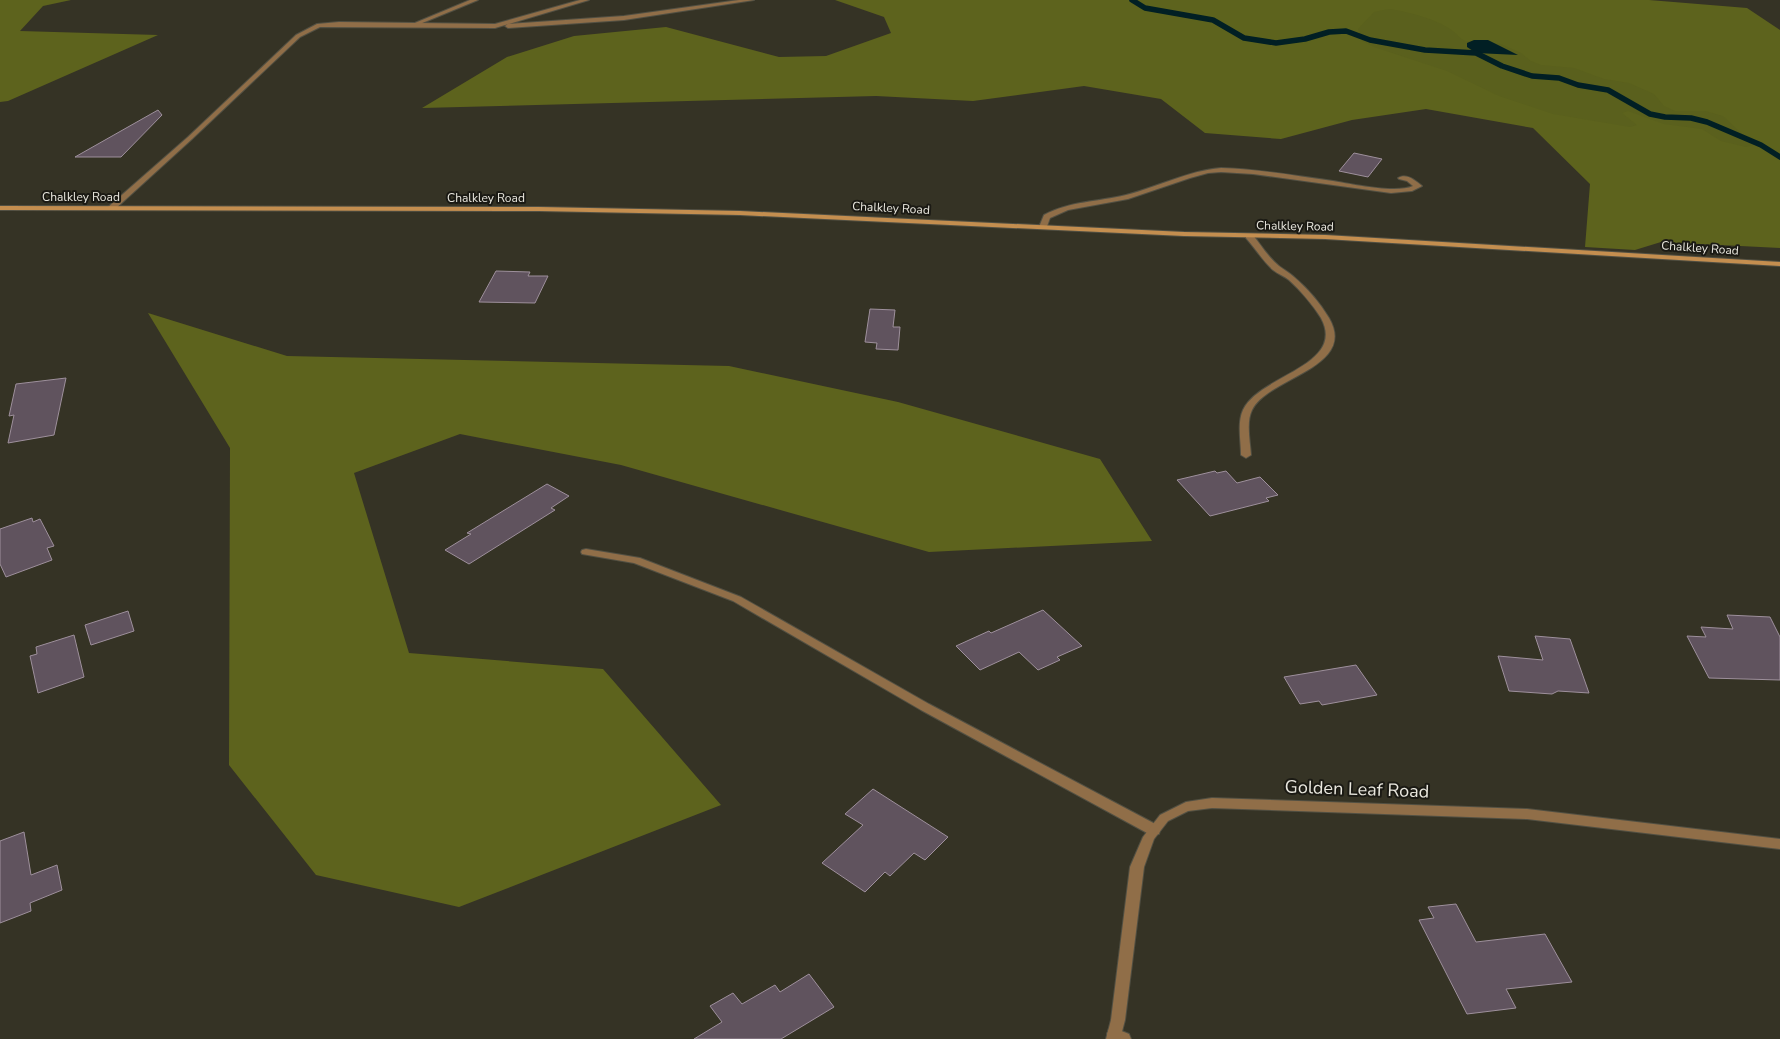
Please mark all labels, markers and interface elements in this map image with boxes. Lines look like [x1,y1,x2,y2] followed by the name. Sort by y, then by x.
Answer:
[42,189,120,205] street label: Chalkley Road
[447,190,525,206] street label: Chalkley Road
[852,198,930,218] street label: Chalkley Road
[1256,217,1334,235] street label: Chalkley Road
[1661,237,1739,259] street label: Chalkley Road
[1284,774,1430,804] street label: Golden Leaf Road

